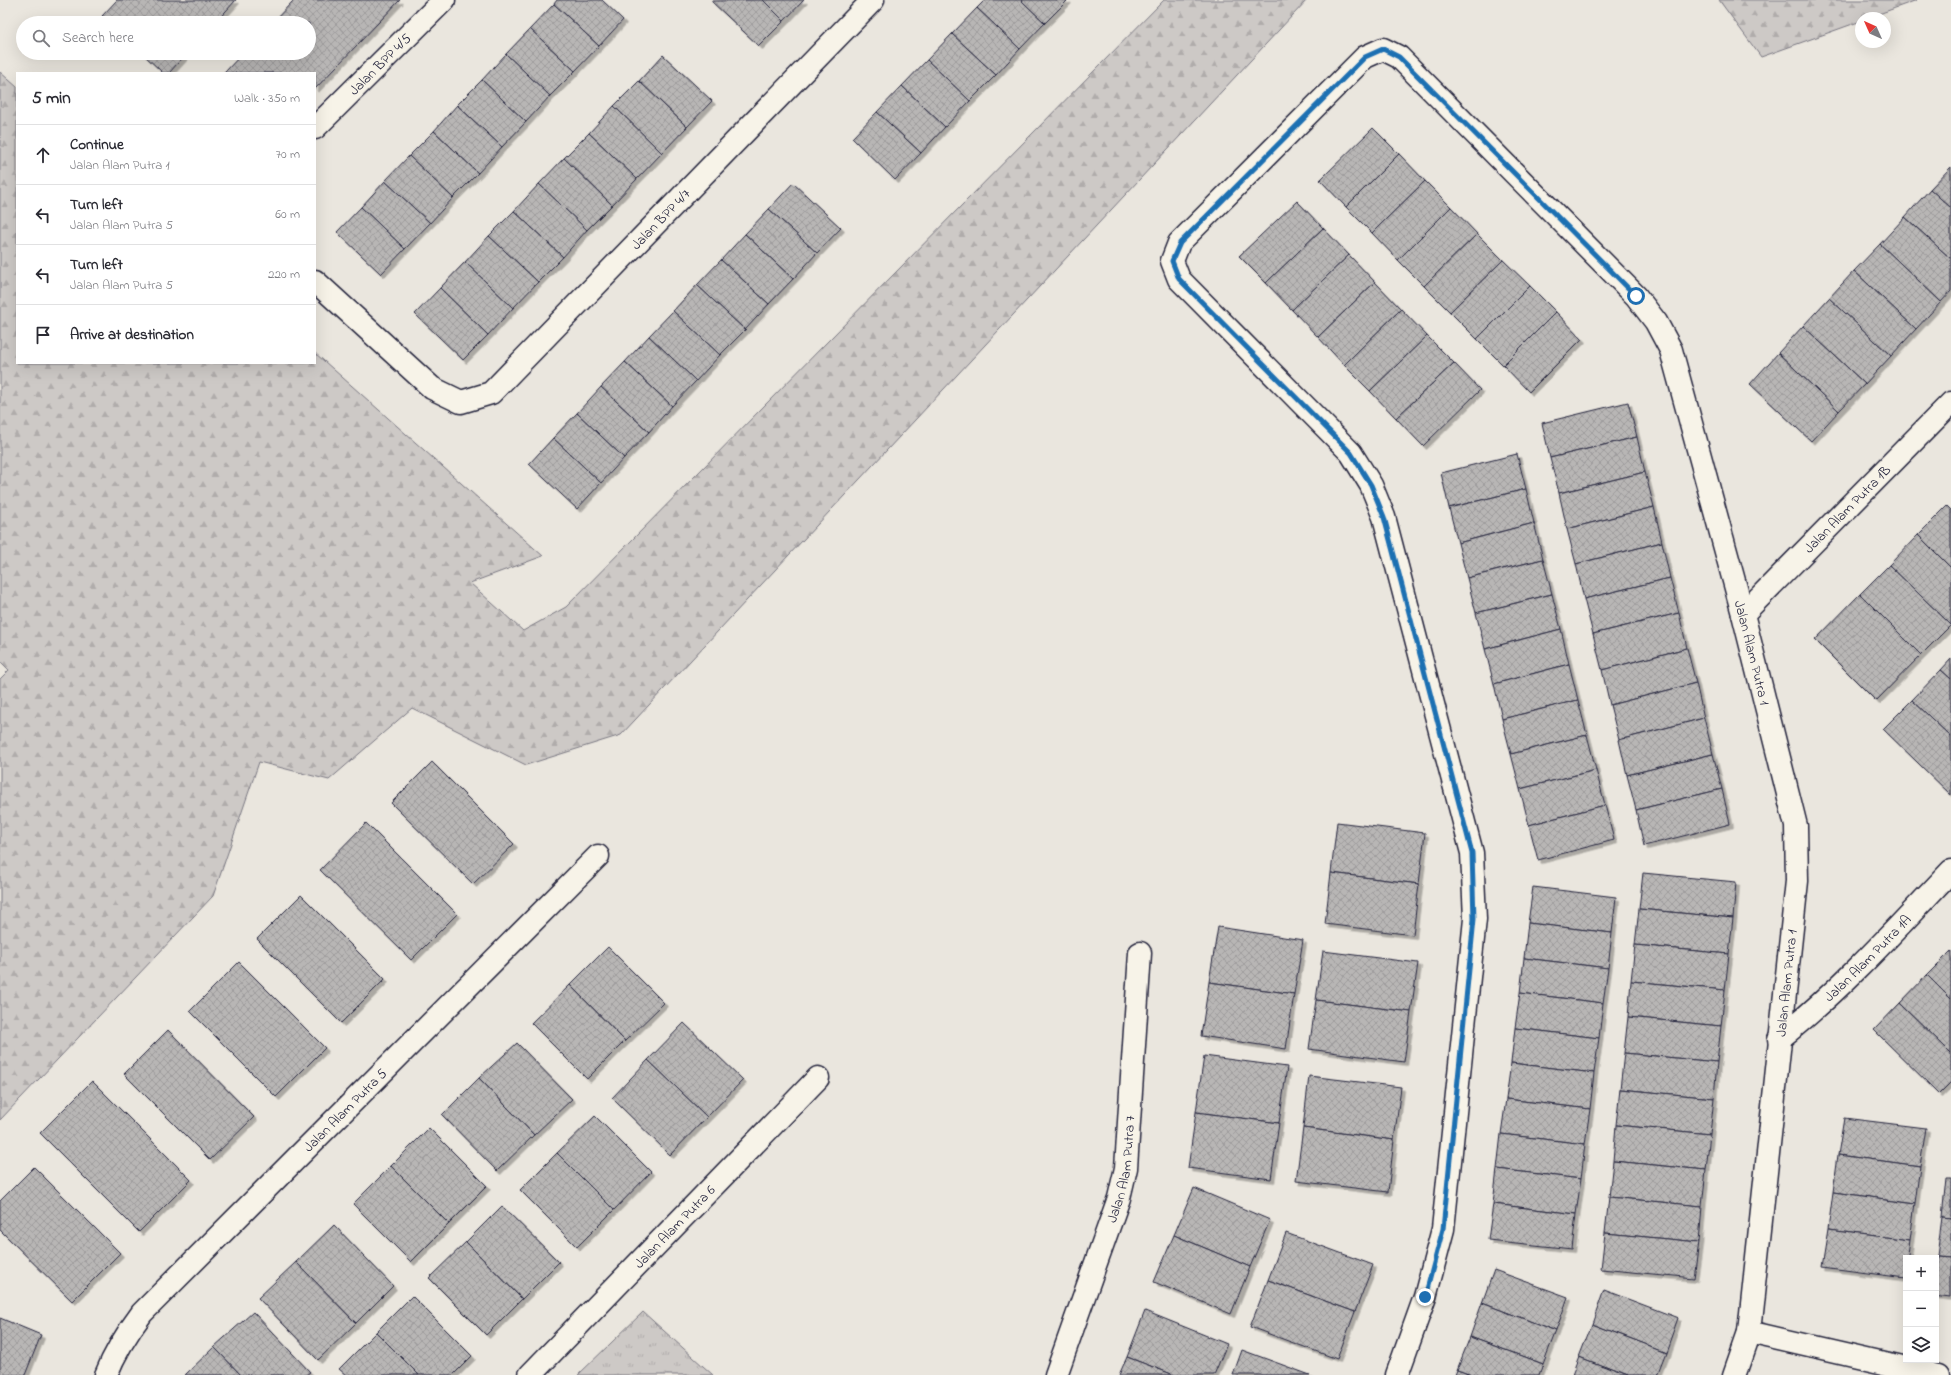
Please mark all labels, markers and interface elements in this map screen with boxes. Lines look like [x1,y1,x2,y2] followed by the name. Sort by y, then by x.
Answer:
[1855,12,1891,48] north arrow
[16,16,316,60] search box
[30,27,52,49] icon: search
[62,27,134,49] text: Search here
[345,29,417,101] street label: Jalan BPP 4/5
[32,86,71,111] text: 5 min
[234,89,300,108] text: Walk · 350 m
[70,134,124,156] text: Continue
[32,144,54,166] icon: ahead
[276,145,300,164] text: 70 m
[70,156,170,175] text: Jalan Alam Putra 1
[627,184,696,255] street label: Jalan BPP 4/7
[70,194,123,216] text: Turn left
[32,204,54,226] icon: left
[275,205,300,224] text: 60 m
[70,216,173,235] text: Jalan Alam Putra 5
[70,254,123,276] text: Turn left
[32,264,54,286] icon: left
[268,265,300,284] text: 220 m
[70,276,173,295] text: Jalan Alam Putra 5
[1627,287,1645,305] route start
[32,324,54,346] icon: arrive
[70,324,194,346] text: Arrive at destination
[1799,461,1896,559] street label: Jalan Alam Putra 1B
[1728,598,1775,708] street label: Jalan Alam Putra 1
[1820,910,1917,1007] street label: Jalan Alam Putra 1A
[1771,928,1804,1038] street label: Jalan Alam Putra 1
[299,1064,392,1158] street label: Jalan Alam Putra 5
[1102,1115,1141,1226] street label: Jalan Alam Putra 7
[630,1181,721,1274] street label: Jalan Alam Putra 6
[1903,1255,1939,1363] map controls
[1903,1255,1939,1291] button: +
[1416,1288,1434,1306] route end
[1903,1291,1939,1327] button: −
[1903,1327,1939,1363] button: layers

